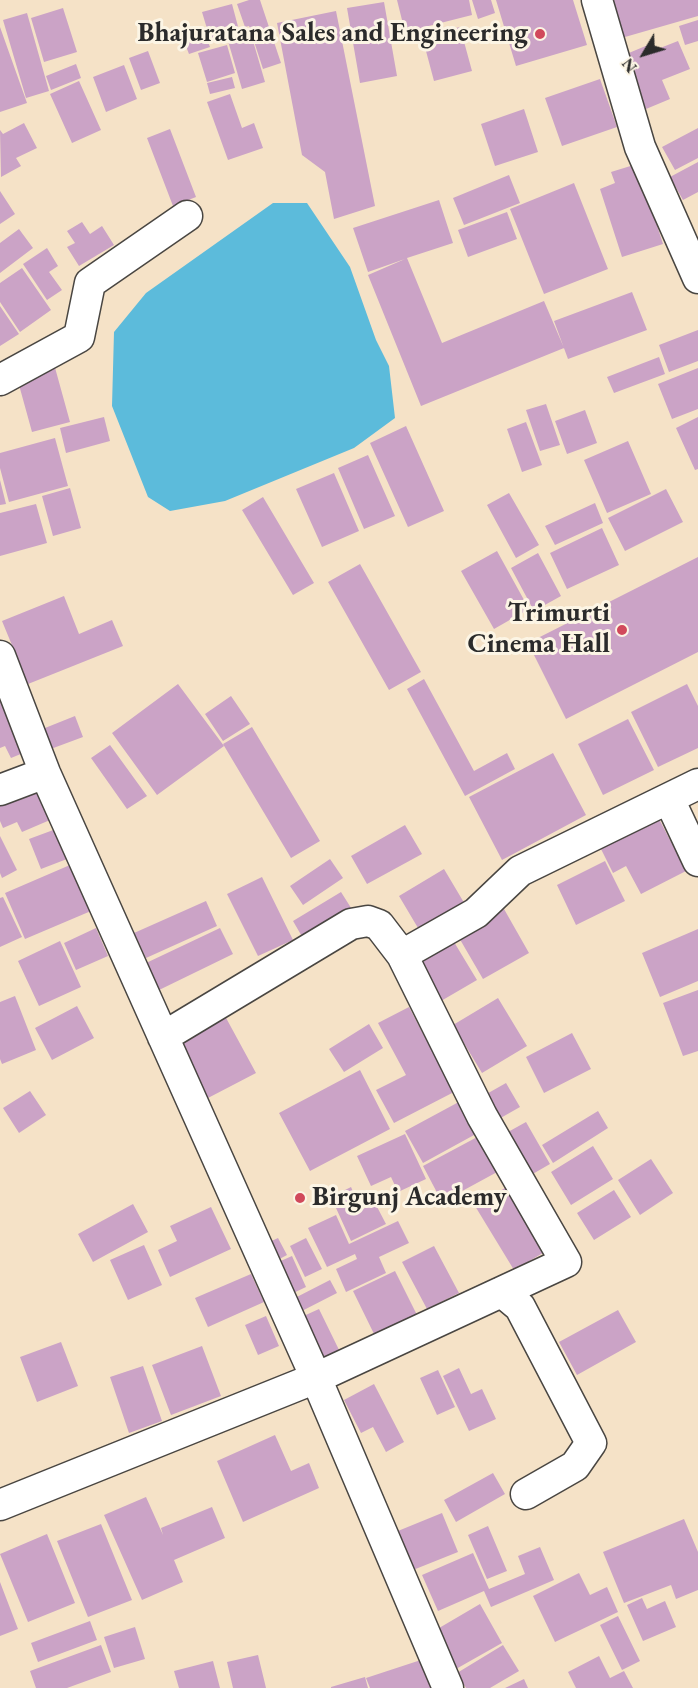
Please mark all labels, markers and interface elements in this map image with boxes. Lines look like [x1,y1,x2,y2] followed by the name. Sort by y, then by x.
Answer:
[138,18,528,50] place label: Bhajuratana Sales and Engineering
[614,24,674,84] north arrow
[533,27,547,41] marker: Bhajuratana Sales and Engineering
[617,54,642,77] text: N
[467,598,610,661] place label: Trimurti Cinema Hall
[615,623,629,637] marker: Trimurti Cinema Hall
[312,1182,507,1214] place label: Birgunj Academy
[293,1191,307,1205] marker: Birgunj Academy

